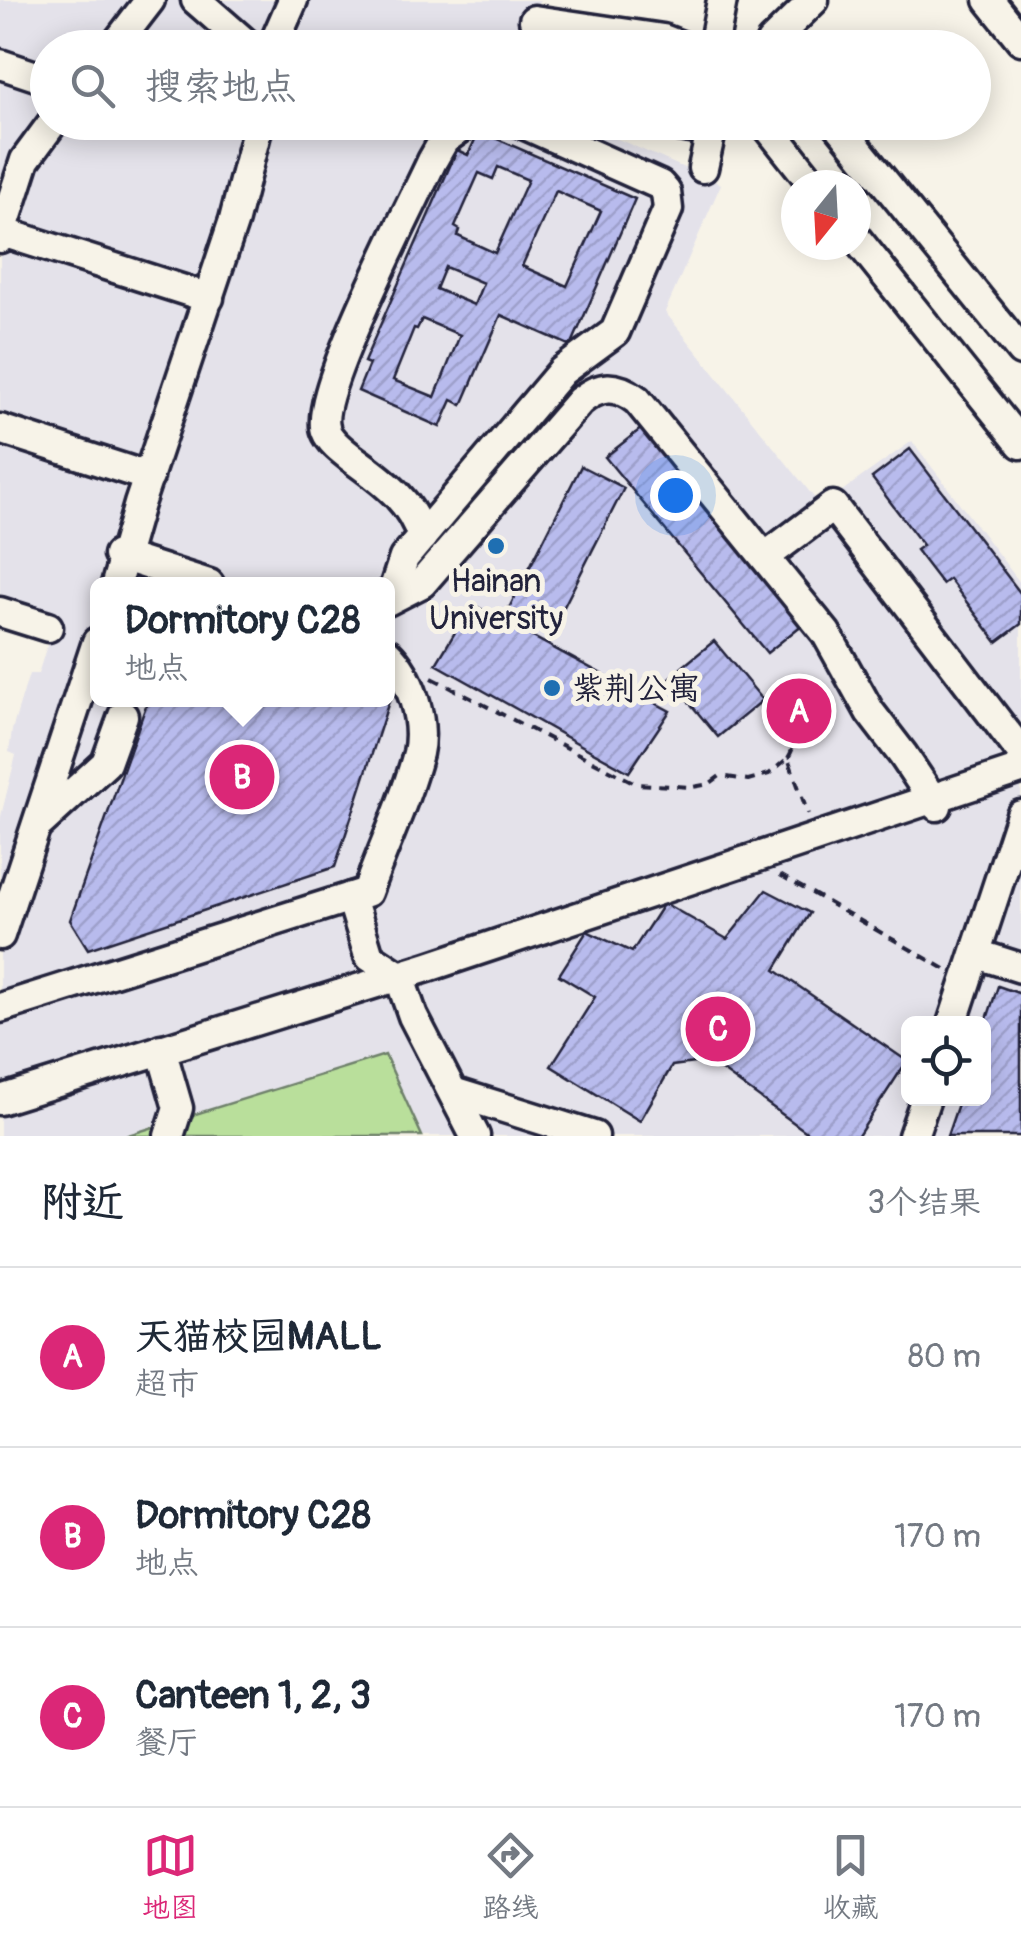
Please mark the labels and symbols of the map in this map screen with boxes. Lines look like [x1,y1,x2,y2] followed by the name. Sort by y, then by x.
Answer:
[781,170,871,260] north arrow
[650,470,701,521] your location
[485,535,507,557] marker: Hainan University
[429,562,563,639] place label: Hainan University
[572,669,700,709] place label: 紫荆公寓
[766,674,832,748] pin: A
[541,677,563,699] marker: 紫荆公寓
[210,740,274,814] pin: B
[686,992,750,1066] pin: C

